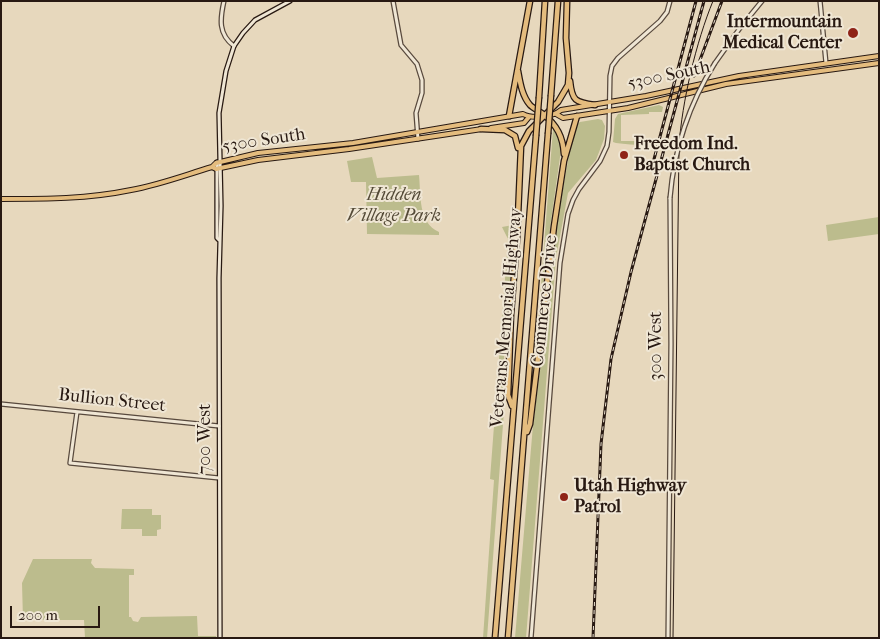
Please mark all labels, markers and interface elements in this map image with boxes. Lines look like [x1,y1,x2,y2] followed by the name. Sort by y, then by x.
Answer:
[722,12,842,54] place label: Intermountain Medical Center
[846,26,860,40] marker: Intermountain Medical Center
[626,57,712,95] street label: 5300 South
[221,124,307,158] street label: 5300 South
[634,134,750,176] place label: Freedom Ind. Baptist Church
[618,149,630,161] marker: Freedom Ind. Baptist Church
[347,185,441,228] park label: Hidden Village Park
[487,207,527,429] street label: Veterans Memorial Highway
[527,234,563,368] street label: Commerce Drive
[646,311,668,381] street label: 300 West
[57,385,167,417] street label: Bullion Street
[195,404,217,474] street label: 700 West
[574,476,686,518] place label: Utah Highway Patrol
[558,491,570,503] marker: Utah Highway Patrol
[12,596,102,628] scale bar
[18,606,58,624] text: 200 m

